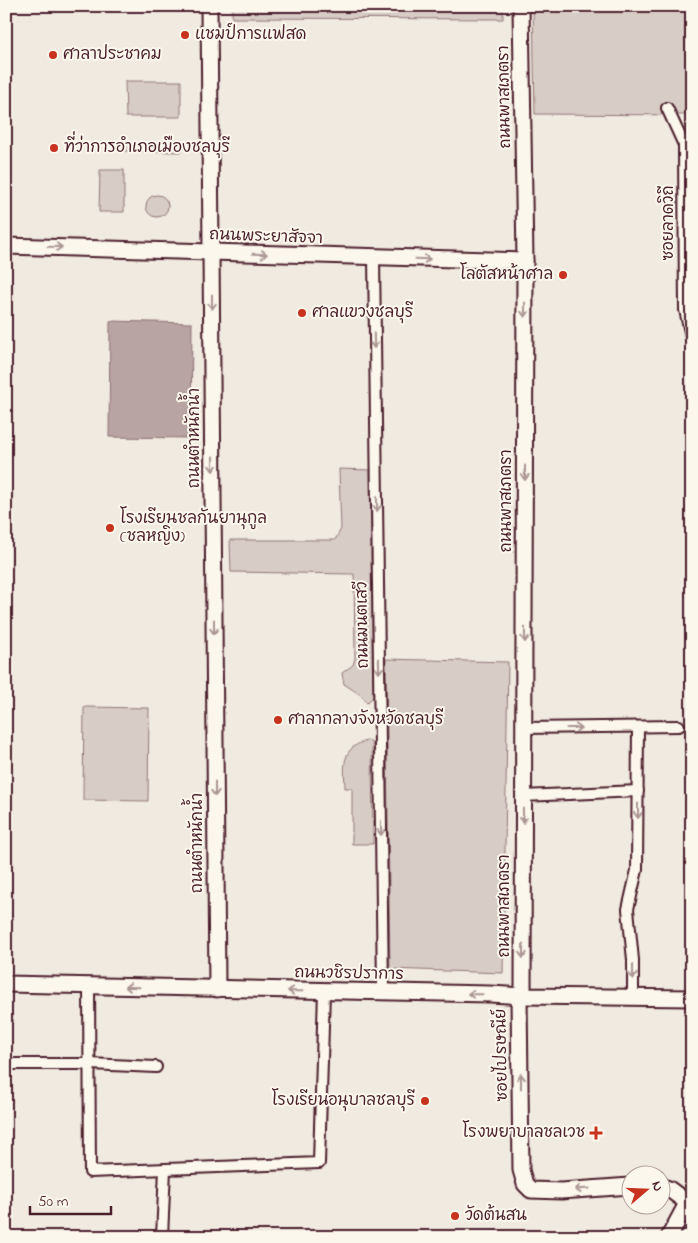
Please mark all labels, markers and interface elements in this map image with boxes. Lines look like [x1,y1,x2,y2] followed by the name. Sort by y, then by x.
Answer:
[195,22,307,47] place label: แชมป์การแฟสด
[179,29,191,41] marker: แชมป์การแฟสด
[63,43,162,67] place label: ศาลาประชาคม
[492,45,518,149] street label: ถนนพาสเภตรา
[47,49,59,61] marker: ศาลาประชาคม
[64,131,231,160] place label: ที่ว่าการอำเภอเมืองชลบุรี
[48,142,60,154] marker: ที่ว่าการอำเภอเมืองชลบุรี
[657,185,681,261] street label: ซอยลาดวิถี
[209,223,323,251] street label: ถนนพระยาสัจจา
[46,242,63,252] one-way arrow
[252,250,268,259] one-way arrow
[414,254,430,263] one-way arrow
[460,262,553,287] place label: โลตัสหน้าศาล
[557,269,569,281] marker: โลตัสหน้าศาล
[207,294,217,310] one-way arrow
[312,301,414,325] place label: ศาลแขวงชลบุรี
[520,302,530,318] one-way arrow
[296,307,308,319] marker: ศาลแขวงชลบุรี
[370,333,379,349] one-way arrow
[178,388,207,488] street label: ถนนตำหนักน้ำ
[495,449,519,553] street label: ถนนพาสเภตรา
[208,456,218,472] one-way arrow
[520,464,530,480] one-way arrow
[372,495,381,511] one-way arrow
[120,506,267,549] place label: โรงเรียนชลกันยานุกูล (ชลหญิง)
[104,522,116,534] marker: โรงเรียนชลกันยานุกูล (ชลหญิง)
[350,580,376,669] street label: ถนนมนตเสวี
[209,618,219,635] one-way arrow
[520,626,530,643] one-way arrow
[374,658,384,674] one-way arrow
[288,708,444,732] place label: ศาลากลางจังหวัดชลบุรี
[272,714,284,726] marker: ศาลากลางจังหวัดชลบุรี
[566,723,582,732] one-way arrow
[210,781,220,797] one-way arrow
[181,793,210,893] street label: ถนนตำหนักน้ำ
[633,803,642,819] one-way arrow
[518,808,528,824] one-way arrow
[376,820,386,836] one-way arrow
[493,854,517,958] street label: ถนนพาสเภตรา
[518,942,528,958] one-way arrow
[294,961,404,987] street label: ถนนวชิรปราการ
[628,964,638,980] one-way arrow
[124,982,140,992] one-way arrow
[287,986,303,996] one-way arrow
[467,989,483,999] one-way arrow
[488,1008,515,1102] street label: ซอยไปรษณีย์
[516,1074,526,1090] one-way arrow
[272,1088,415,1113] place label: โรงเรียนอนุบาลชลบุรี
[419,1095,431,1107] marker: โรงเรียนอนุบาลชลบุรี
[462,1120,585,1145] place label: โรงพยาบาลชลเวช
[589,1126,603,1140] marker: โรงพยาบาลชลเวช
[620,1166,670,1216] north arrow
[645,1178,668,1194] text: N
[30,1183,111,1215] scale bar
[574,1185,590,1194] one-way arrow
[38,1191,69,1213] text: 50 m
[465,1204,527,1228] place label: วัดต้นสน
[449,1210,461,1222] marker: วัดต้นสน

